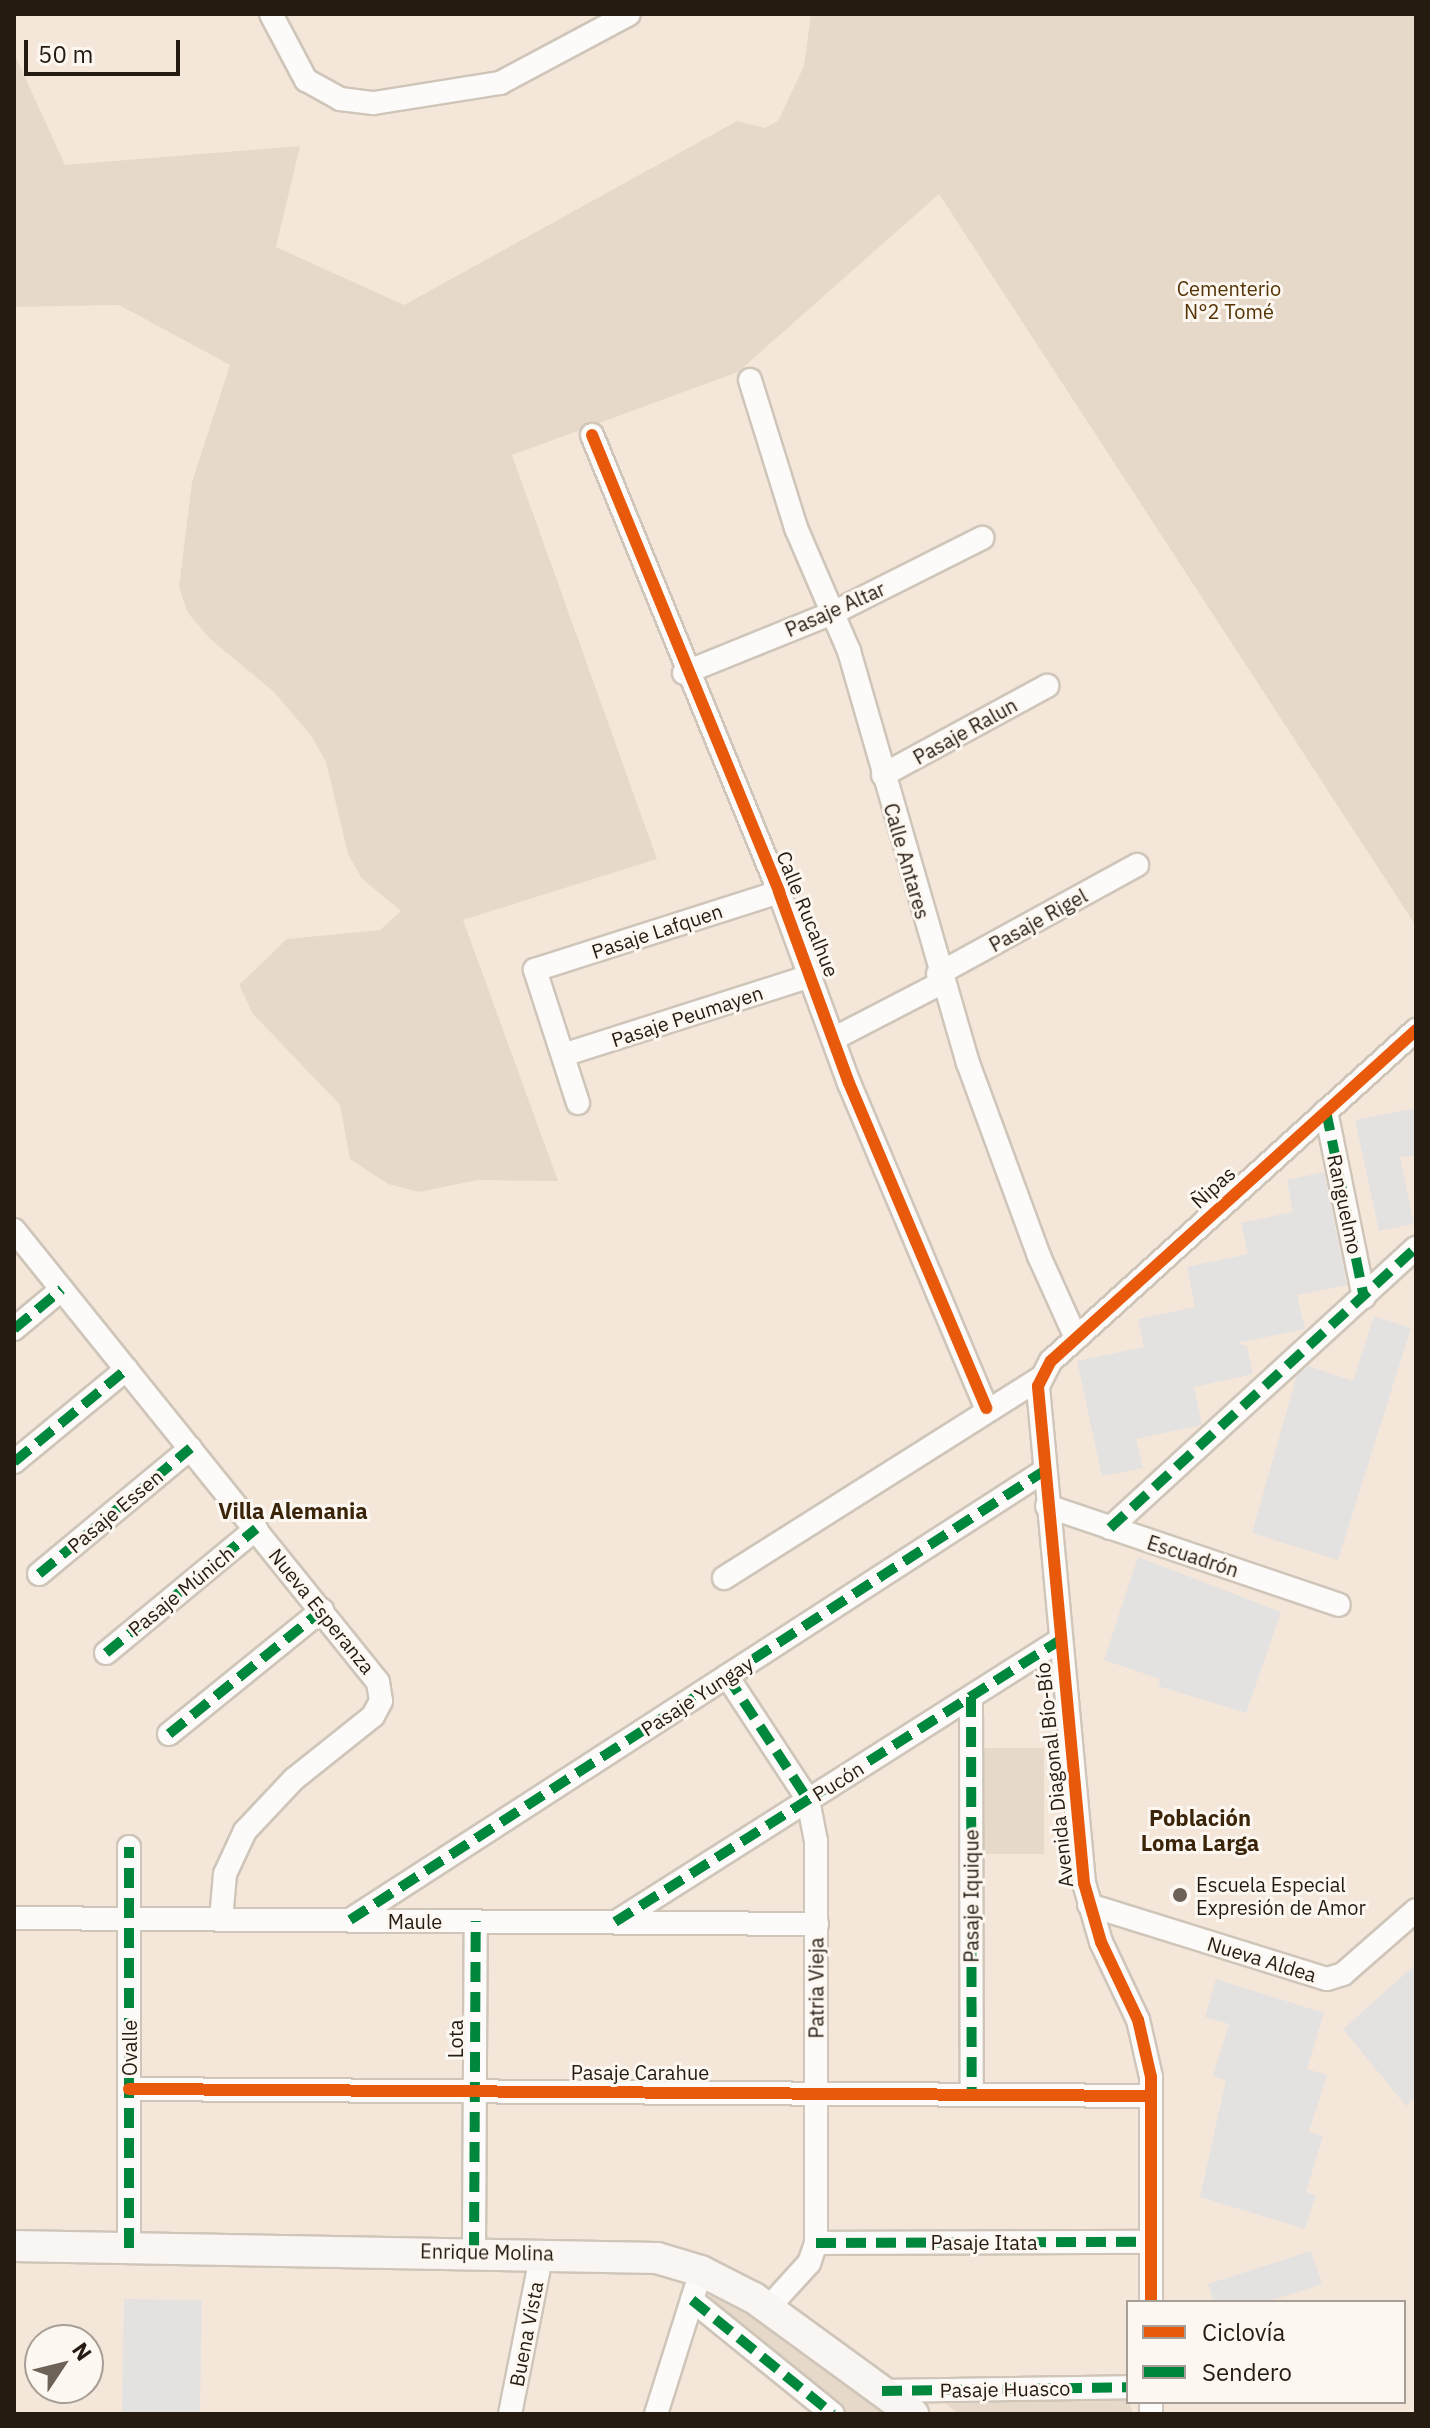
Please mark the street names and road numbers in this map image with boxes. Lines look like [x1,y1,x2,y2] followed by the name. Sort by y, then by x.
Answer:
[781,576,889,642] street label: Pasaje Altar
[909,693,1021,769] street label: Pasaje Ralun
[879,800,935,922] street label: Calle Antares
[772,848,844,980] street label: Calle Rucalhue
[985,883,1091,957] street label: Pasaje Rigel
[589,899,725,963] street label: Pasaje Lafquen
[608,980,766,1052] street label: Pasaje Peumayen
[1323,1152,1367,1256] street label: Ranguelmo
[1186,1161,1240,1213] street label: Ñipas
[62,1464,168,1558] street label: Pasaje Essen
[1144,1530,1242,1582] street label: Escuadrón
[123,1541,239,1641] street label: Pasaje Múnich
[264,1543,380,1679] street label: Nueva Esperanza
[636,1651,758,1741] street label: Pasaje Yungay
[1030,1661,1078,1889] street label: Avenida Diagonal Bío-Bío
[808,1756,868,1806] street label: Pucón
[959,1829,983,1963] street label: Pasaje Iquique
[388,1909,442,1933] street label: Maule
[1205,1931,1319,1987] street label: Nueva Aldea
[804,1937,828,2039] street label: Patria Vieja
[117,2020,141,2076] street label: Ovalle
[443,2020,467,2058] street label: Lota
[571,2060,709,2084] street label: Pasaje Carahue
[930,2230,1038,2254] street label: Pasaje Itata
[420,2239,554,2265] street label: Enrique Molina
[504,2279,548,2389] street label: Buena Vista
[939,2376,1071,2402] street label: Pasaje Huasco

